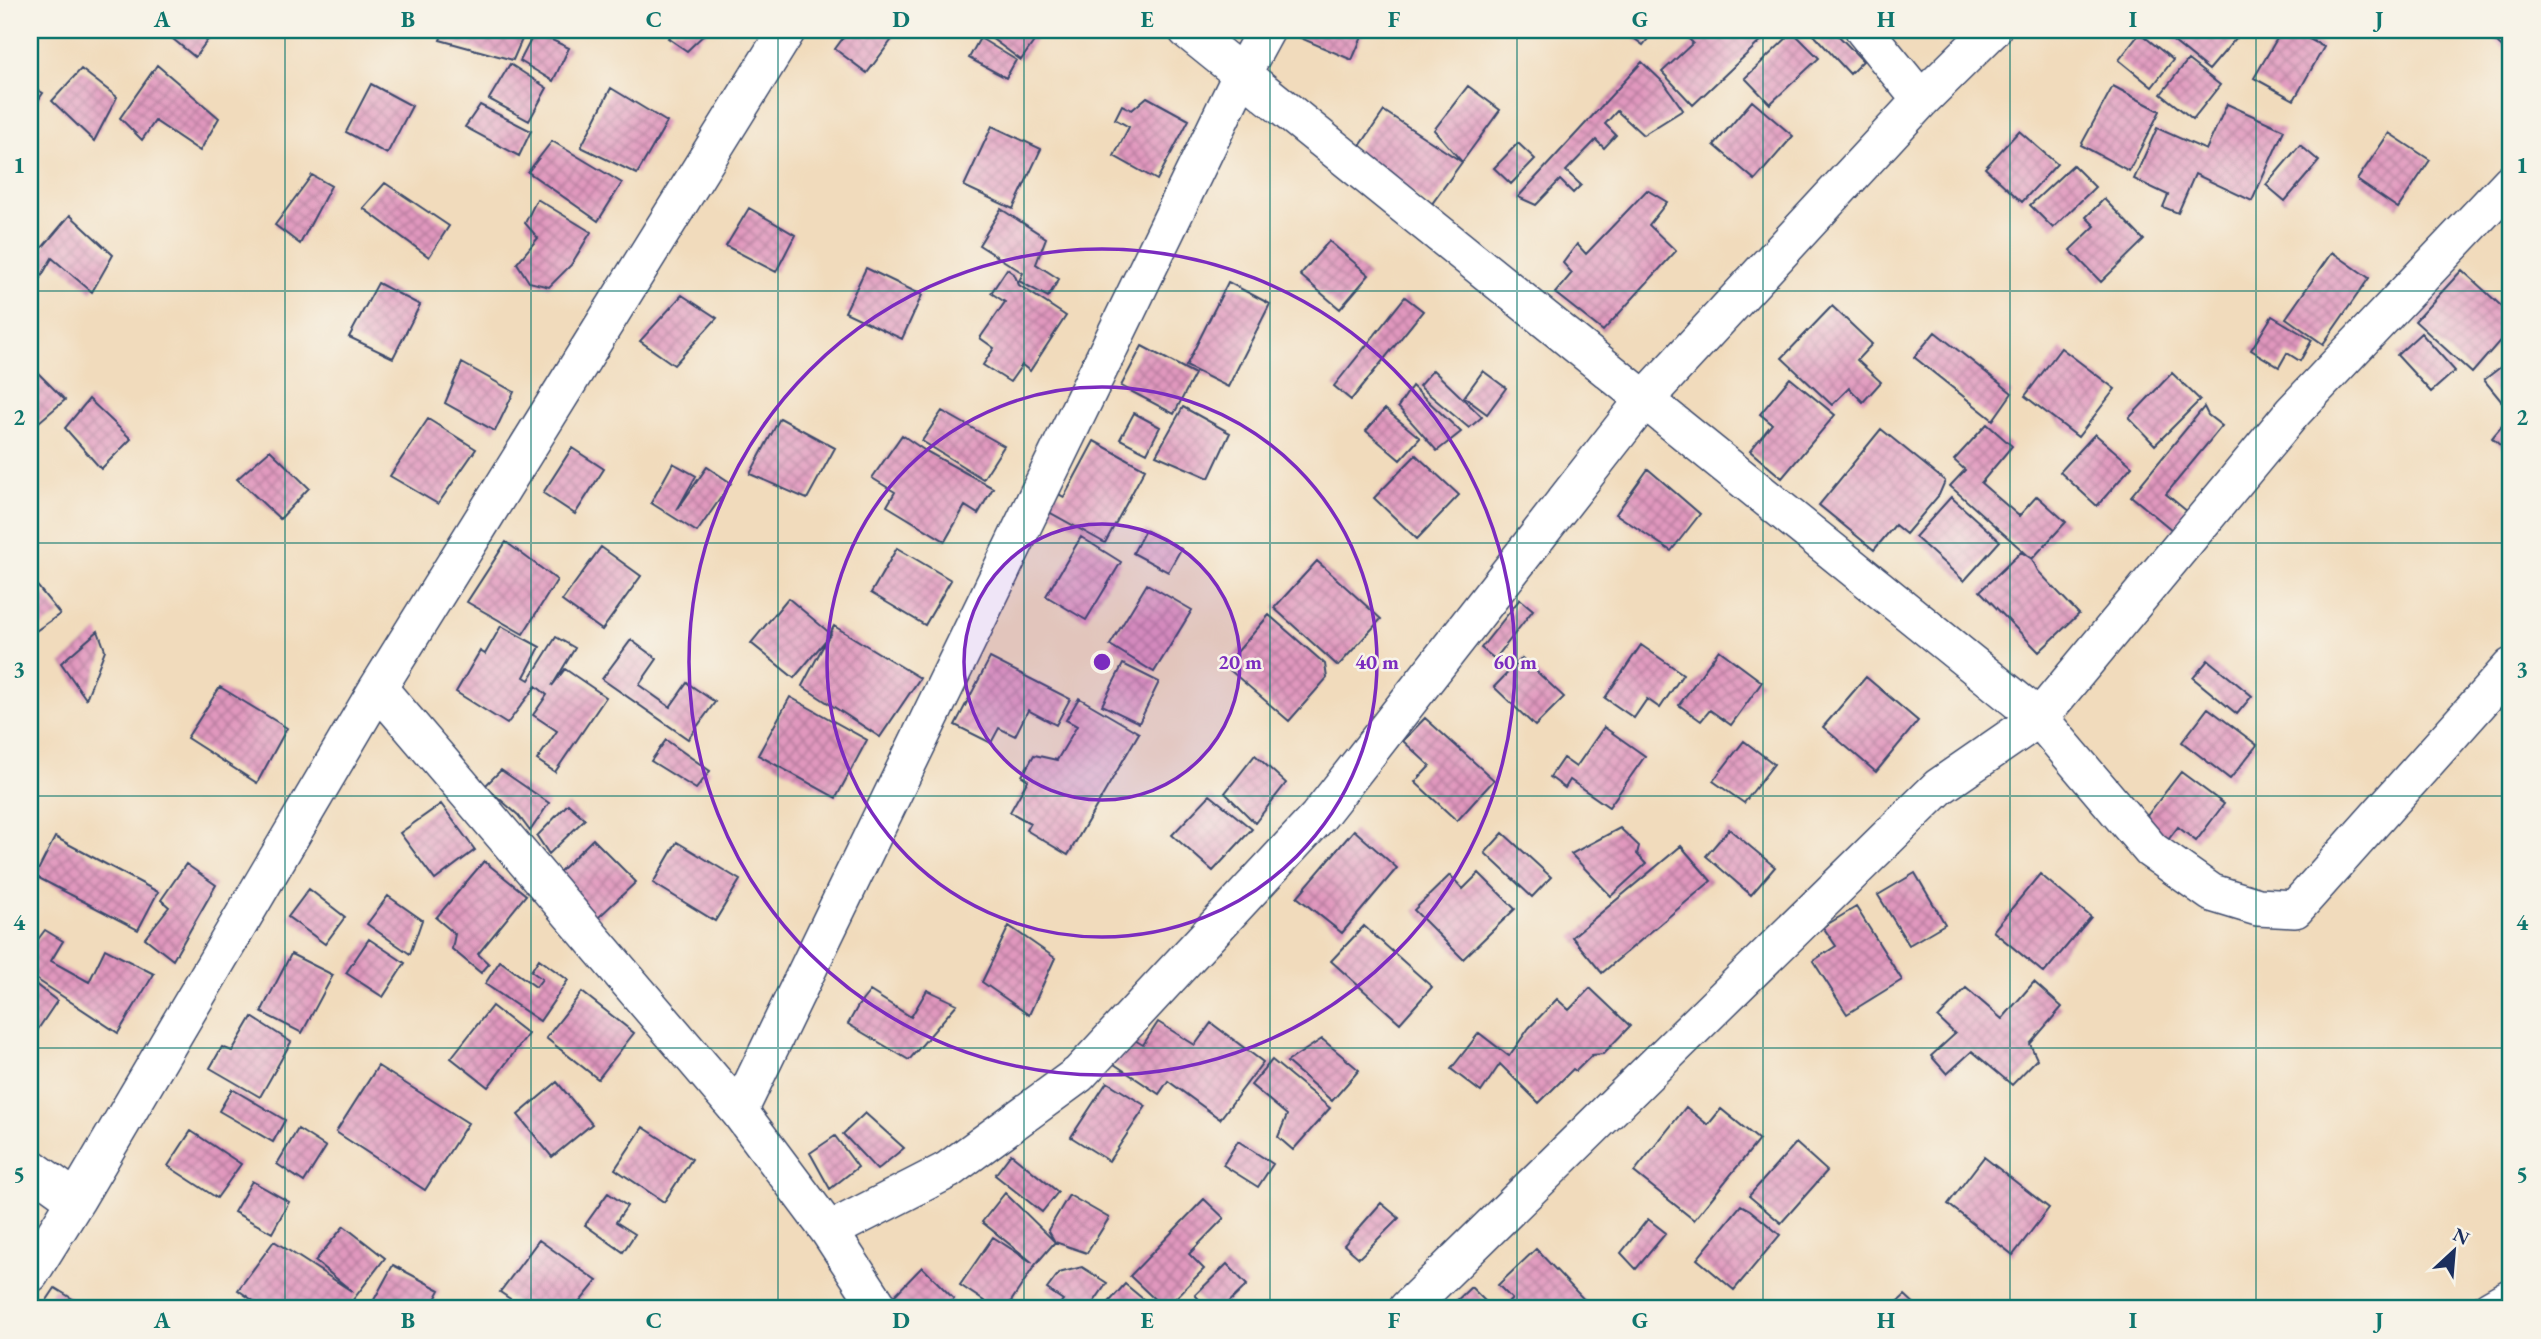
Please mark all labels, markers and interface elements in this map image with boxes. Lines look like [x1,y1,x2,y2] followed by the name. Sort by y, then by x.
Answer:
[153,4,171,34] text: A
[401,4,415,34] text: B
[646,4,662,34] text: C
[892,4,910,34] text: D
[1140,4,1154,34] text: E
[1388,4,1401,34] text: F
[1632,4,1648,34] text: G
[1877,4,1895,34] text: H
[2129,4,2137,34] text: I
[2373,4,2384,34] text: J
[13,150,25,180] text: 1
[2516,150,2528,180] text: 1
[13,402,25,432] text: 2
[2516,402,2528,432] text: 2
[1218,648,1262,675] text: 20 m
[1355,648,1399,675] text: 40 m
[1493,648,1537,675] text: 60 m
[1090,650,1114,674] centre of rings
[13,654,25,684] text: 3
[2516,654,2528,684] text: 3
[13,907,26,937] text: 4
[2516,907,2529,937] text: 4
[13,1159,25,1189] text: 5
[2516,1159,2528,1189] text: 5
[2418,1216,2488,1286] north arrow
[2449,1222,2474,1251] text: N
[153,1305,171,1335] text: A
[401,1305,415,1335] text: B
[646,1305,662,1335] text: C
[892,1305,910,1335] text: D
[1140,1305,1154,1335] text: E
[1388,1305,1401,1335] text: F
[1632,1305,1648,1335] text: G
[1877,1305,1895,1335] text: H
[2129,1305,2137,1335] text: I
[2373,1305,2384,1335] text: J

